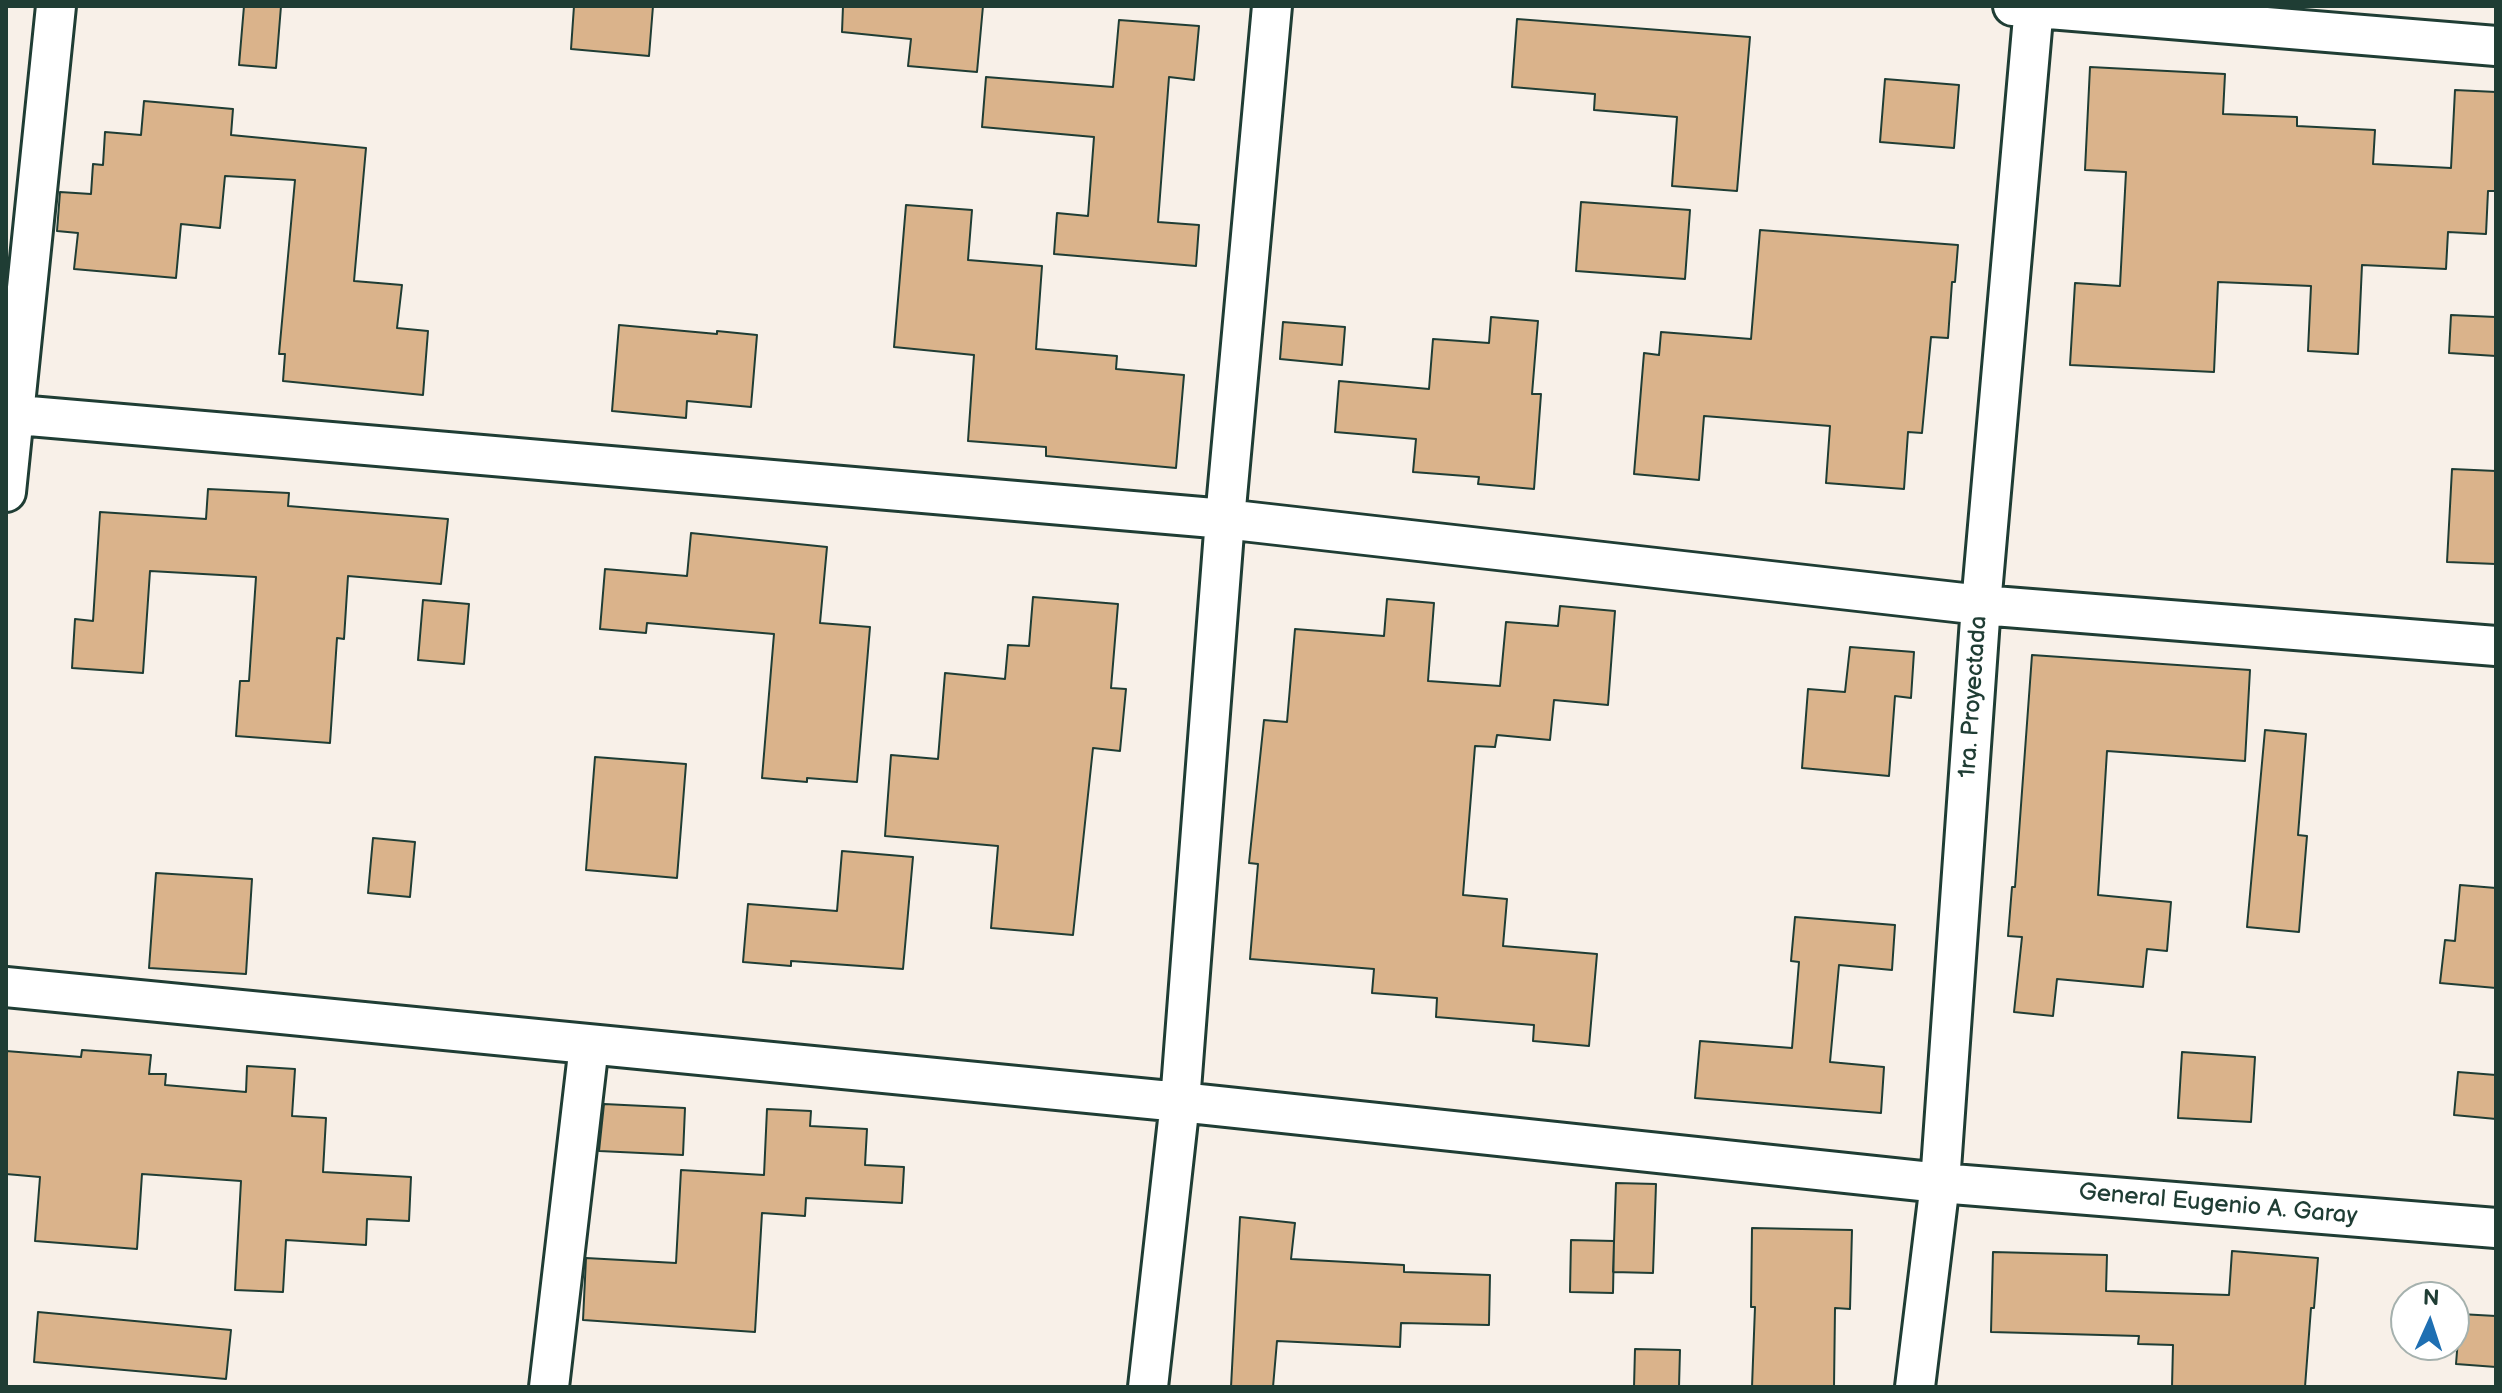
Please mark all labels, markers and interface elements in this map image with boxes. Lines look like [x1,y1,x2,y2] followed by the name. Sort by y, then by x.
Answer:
[1954,615,1994,779] street label: 1ra. Proyectada
[2078,1178,2358,1232] street label: General Eugenio A. Garay
[2390,1281,2470,1361] north arrow
[2422,1285,2440,1312] text: N

